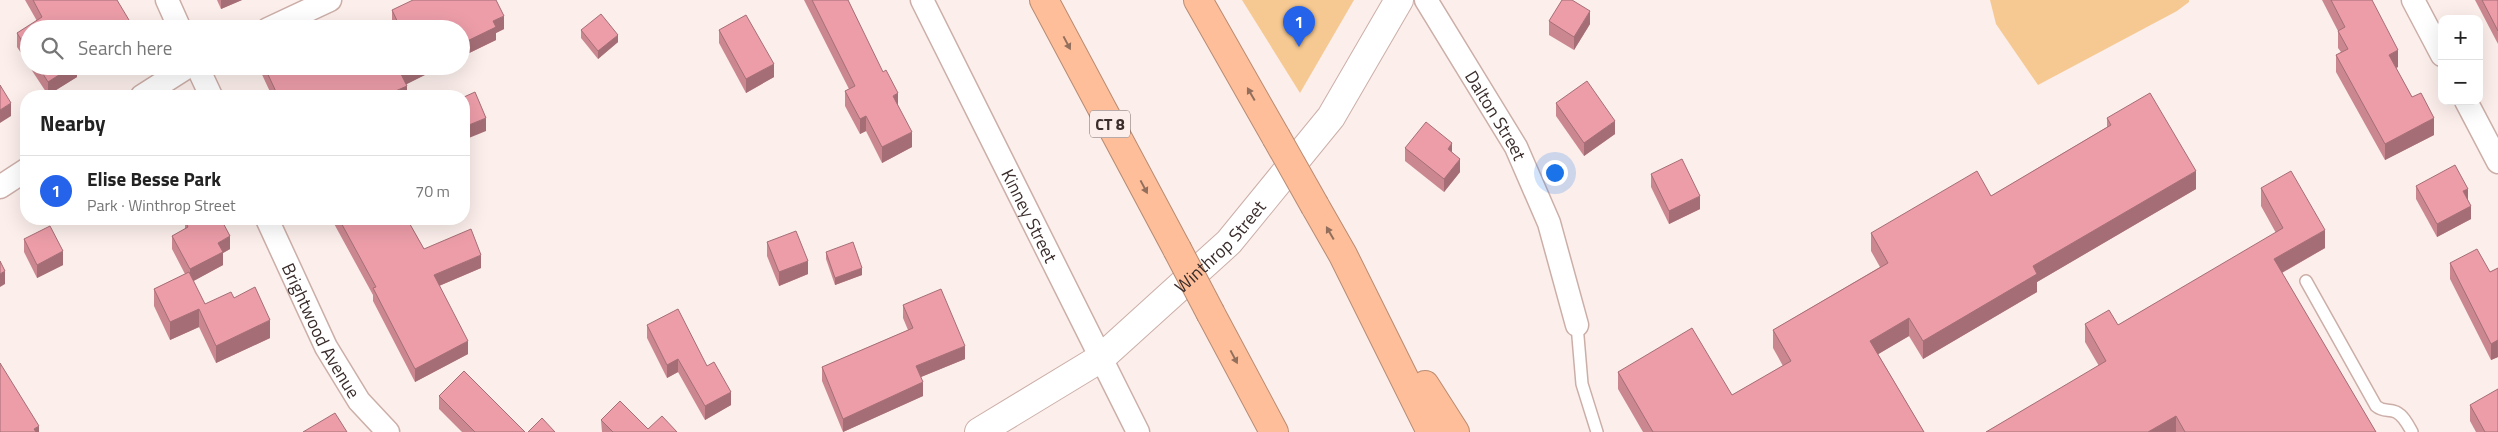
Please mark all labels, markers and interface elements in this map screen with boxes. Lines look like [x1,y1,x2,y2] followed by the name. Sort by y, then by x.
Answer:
[1283,6,1315,47] pin: 1
[2438,15,2483,105] map controls
[2438,15,2483,60] button: +
[20,20,470,75] search box
[78,33,172,62] text: Search here
[38,34,66,62] icon: search
[1063,36,1071,50] one-way arrow
[2438,60,2483,105] button: −
[1459,65,1534,165] street label: Dalton Street
[1247,88,1256,101] one-way arrow
[40,107,105,139] text: Nearby
[1090,110,1130,138] road number: CT 8
[1542,160,1568,186] your location
[87,164,221,193] text: Elise Besse Park
[995,164,1065,268] street label: Kinney Street
[52,179,60,203] text: 1
[415,179,450,203] text: 70 m
[1139,180,1148,193] one-way arrow
[87,193,236,217] text: Park · Winthrop Street
[1168,193,1272,299] street label: Winthrop Street
[1326,225,1334,240] one-way arrow
[275,258,368,403] street label: Brightwood Avenue
[1230,350,1238,364] one-way arrow

